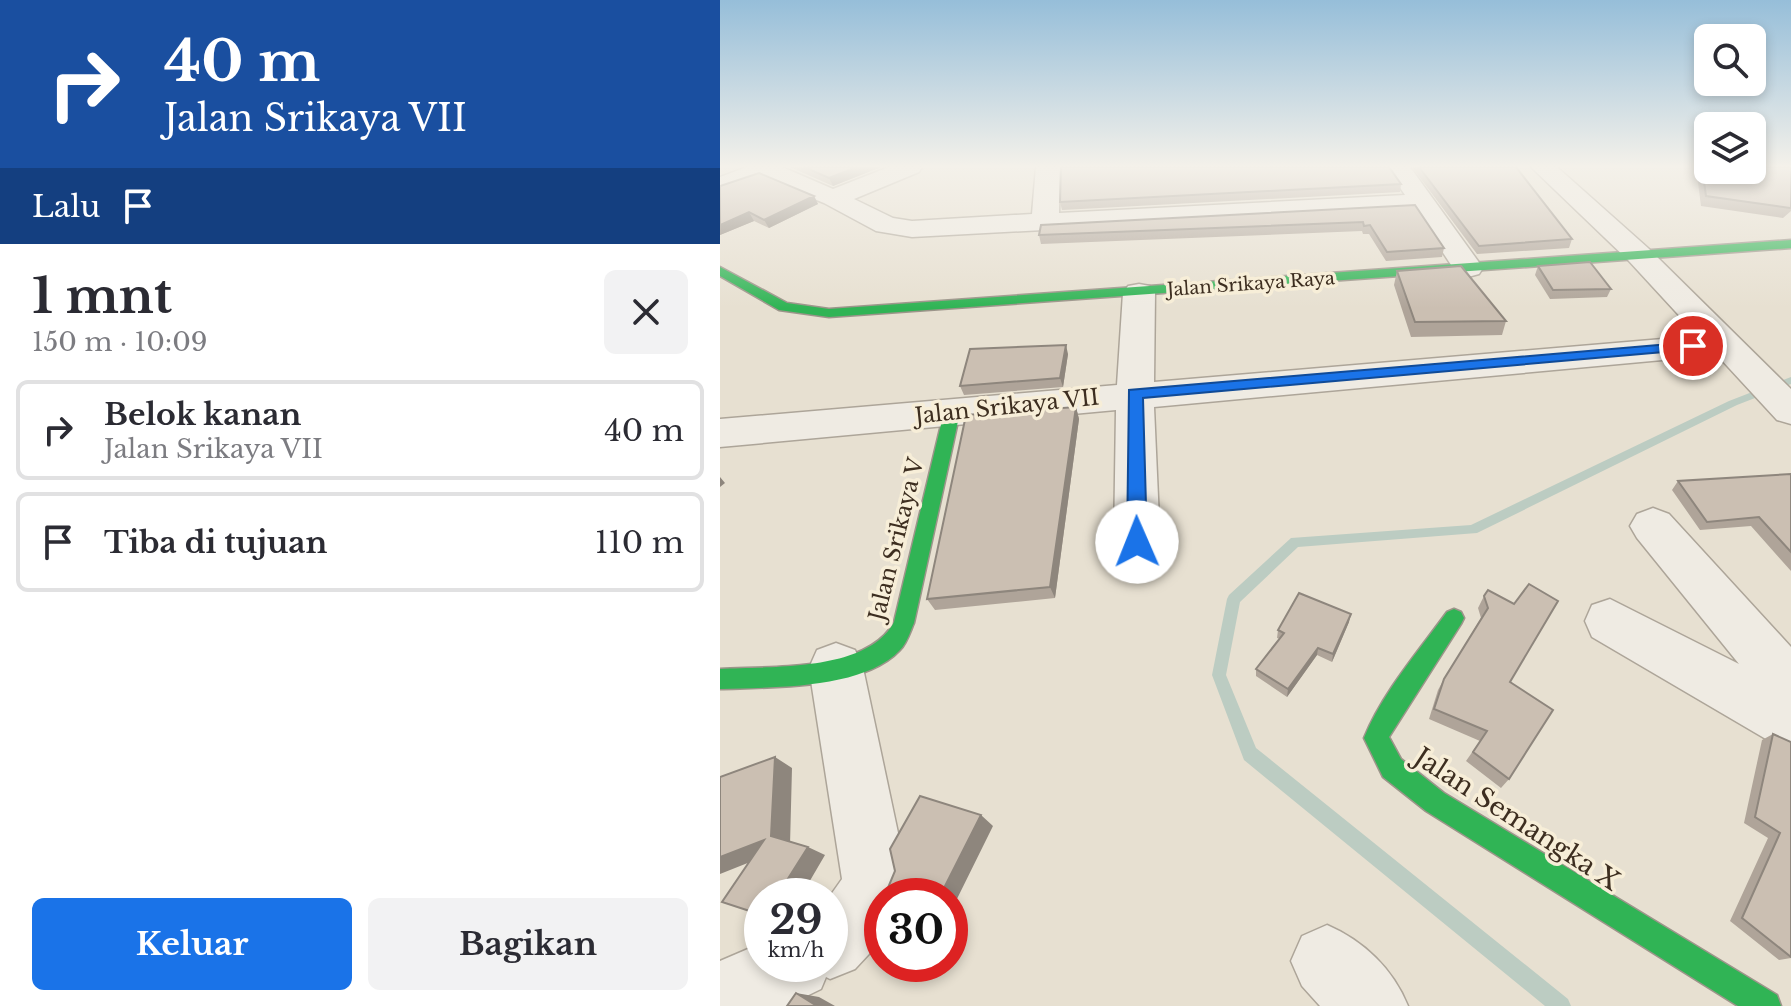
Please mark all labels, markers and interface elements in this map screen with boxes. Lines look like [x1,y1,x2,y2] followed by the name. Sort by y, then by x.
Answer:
[1694,24,1766,184] map controls
[1694,24,1766,96] button: search
[164,27,320,96] text: 40 m
[32,32,136,136] icon: right
[164,96,467,141] text: Jalan Srikaya VII
[1694,112,1766,184] button: layers
[116,184,160,228] icon: arrive
[32,188,100,225] text: Lalu
[32,266,172,326] text: 1 mnt
[1164,267,1336,301] street label: Jalan Srikaya Raya
[604,270,688,354] button: close
[1659,312,1727,380] pin
[1671,324,1715,368] icon: arrive
[32,326,207,358] text: 150 m · 10:09
[911,383,1101,430] street label: Jalan Srikaya VII
[104,396,301,433] text: Belok kanan
[36,408,80,452] icon: right
[604,412,684,449] text: 40 m
[104,433,323,465] text: Jalan Srikaya VII
[862,454,930,626] street label: Jalan Srikaya V
[1095,500,1179,584] position arrow
[36,520,80,564] icon: arrive
[104,524,327,561] text: Tiba di tujuan
[595,524,684,561] text: 110 m
[1406,739,1626,898] street label: Jalan Semangka X
[864,878,968,982] speed limit sign: 30
[770,895,823,945] text: 29
[32,898,352,990] button: Keluar
[368,898,688,990] button: Bagikan
[768,938,824,962] text: km/h

